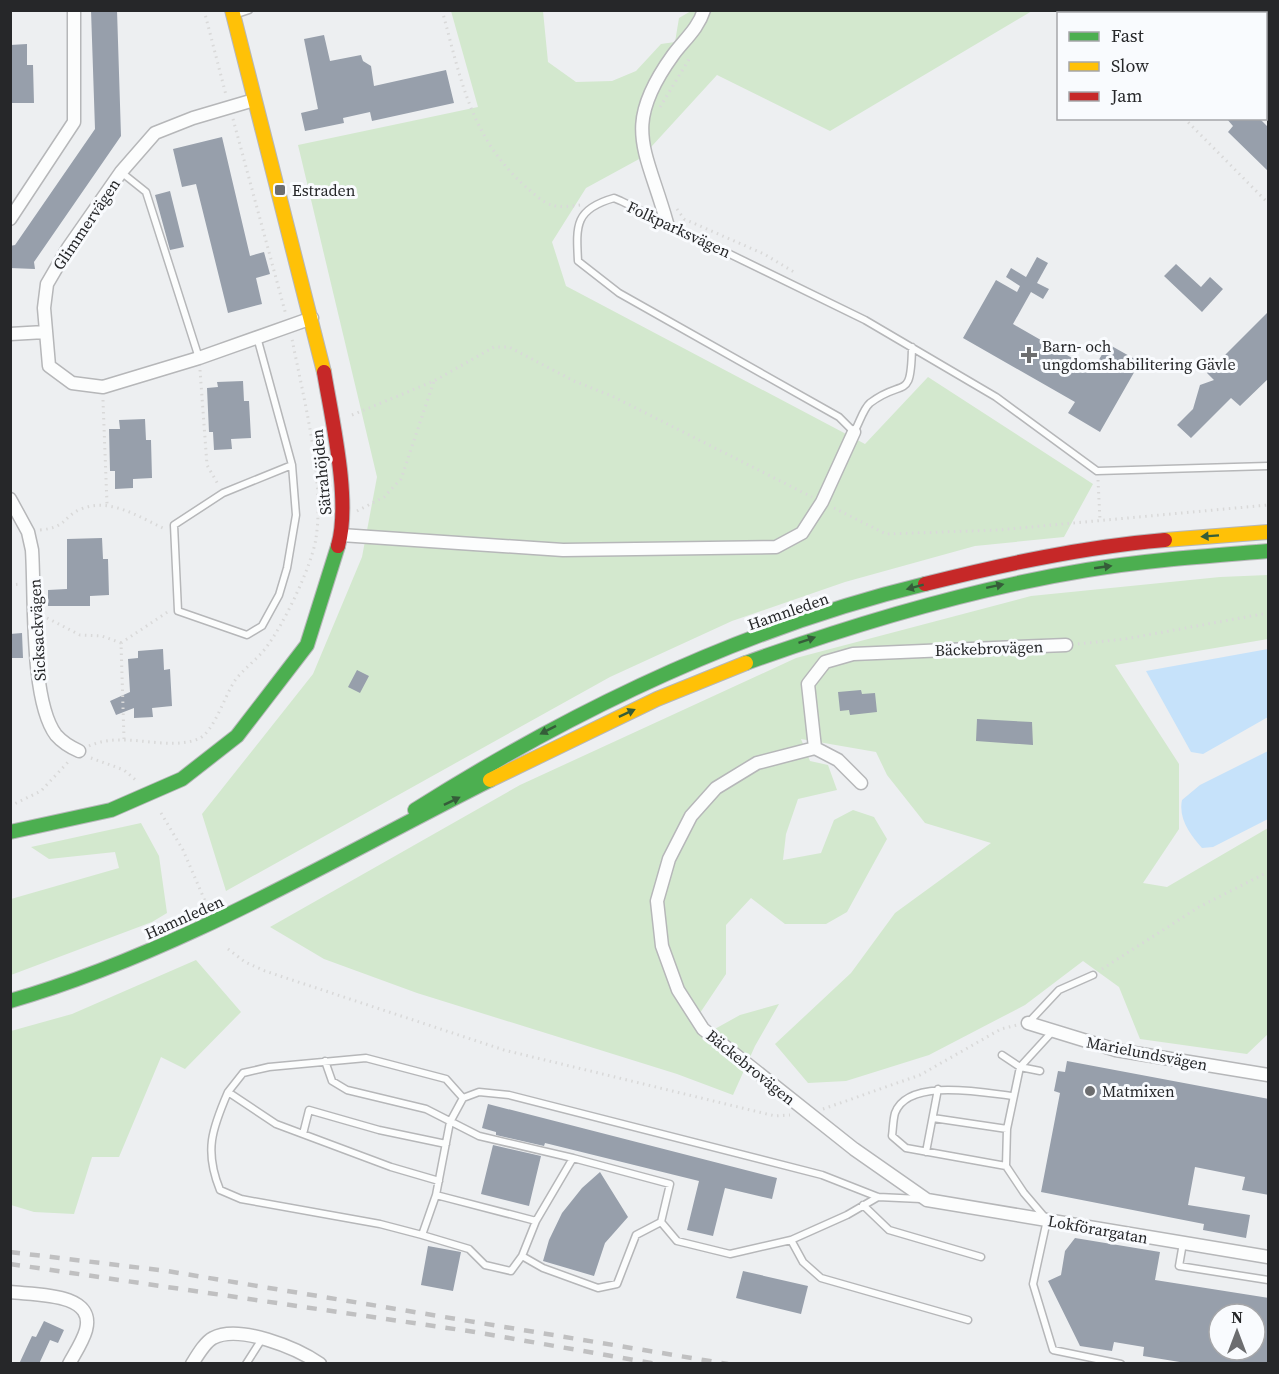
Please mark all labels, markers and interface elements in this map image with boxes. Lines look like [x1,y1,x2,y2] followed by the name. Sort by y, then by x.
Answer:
[1057,12,1267,120] legend
[1111,23,1144,48] text: Fast
[1111,53,1149,78] text: Slow
[1110,83,1143,108] text: Jam
[47,174,125,274] street label: Glimmervägen
[292,179,356,201] place label: Estraden
[273,183,287,197] marker: Estraden
[624,195,735,263] street label: Folkparksvägen
[1042,335,1236,375] place label: Barn- och ungdomshabilitering Gävle
[1020,346,1038,364] marker: Barn- och ungdomshabilitering Gävle
[306,428,336,516] street label: Sätrahöjden
[1201,532,1220,541] one-way arrow
[1094,562,1113,571] one-way arrow
[23,578,51,682] street label: Sicksackvägen
[985,581,1004,591] one-way arrow
[906,583,924,593] one-way arrow
[745,587,832,635] street label: Hamnleden
[798,635,816,645] one-way arrow
[934,635,1044,661] street label: Bäckebrovägen
[618,709,635,718] one-way arrow
[540,725,557,734] one-way arrow
[444,796,461,806] one-way arrow
[141,890,227,944] street label: Hamnleden
[702,1024,800,1110] street label: Bäckebrovägen
[1084,1030,1210,1076] street label: Marielundsvägen
[1102,1080,1175,1102] place label: Matmixen
[1083,1084,1097,1098] marker: Matmixen
[1046,1209,1150,1249] street label: Lokförargatan
[1207,1302,1267,1362] north arrow
[1231,1306,1243,1328] text: N

